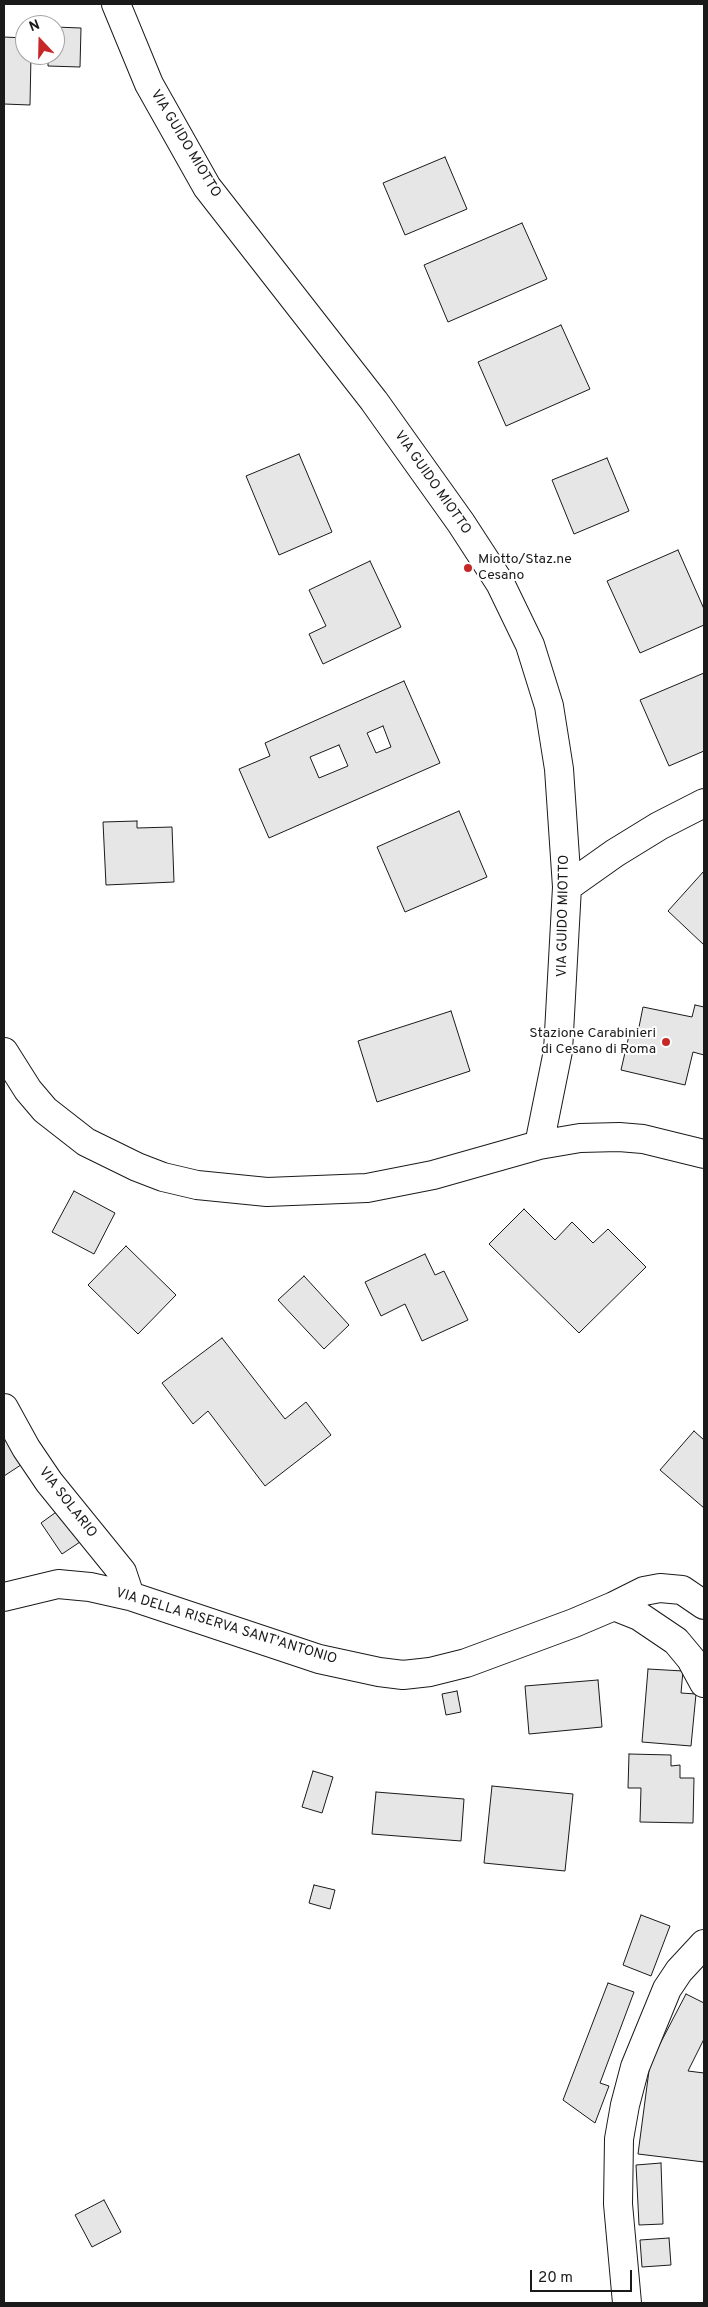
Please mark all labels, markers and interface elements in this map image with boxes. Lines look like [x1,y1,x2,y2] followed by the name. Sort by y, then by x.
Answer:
[15,15,65,65] north arrow
[27,17,43,36] text: N
[146,87,224,201] street label: VIA GUIDO MIOTTO
[390,428,474,538] street label: VIA GUIDO MIOTTO
[478,552,572,584] place label: Miotto/Staz.ne Cesano
[462,562,474,574] marker: Miotto/Staz.ne Cesano
[555,855,573,977] street label: VIA GUIDO MIOTTO
[529,1026,656,1058] place label: Stazione Carabinieri di Cesano di Roma
[660,1036,672,1048] marker: Stazione Carabinieri di Cesano di Roma
[34,1464,100,1542] street label: VIA SOLARIO
[113,1585,339,1669] street label: VIA DELLA RISERVA SANT'ANTONIO
[533,2260,636,2292] scale bar
[538,2269,573,2288] text: 20 m

